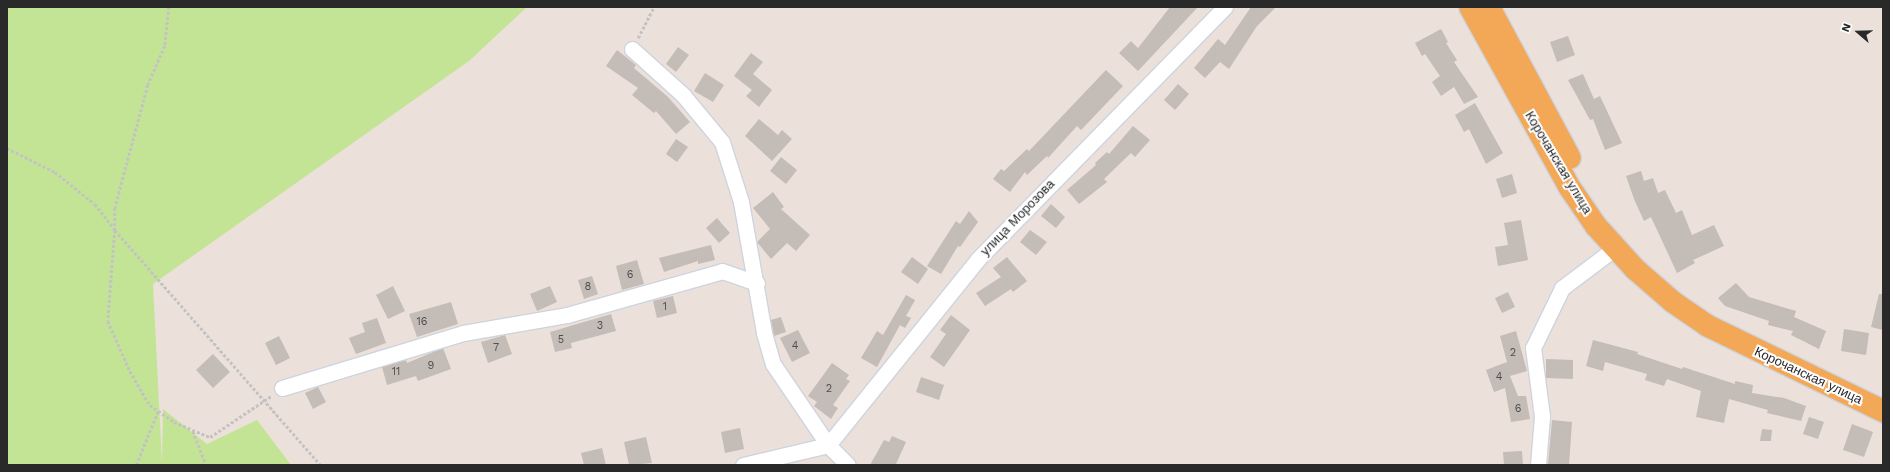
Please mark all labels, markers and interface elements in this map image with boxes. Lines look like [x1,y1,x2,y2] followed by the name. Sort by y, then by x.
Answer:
[1838,12,1878,52] north arrow
[1839,22,1854,34] text: N
[1521,109,1595,217] street label: Корочанская улица
[978,177,1058,259] street label: улица Морозова
[627,268,633,282] house number: 6
[585,280,591,294] house number: 8
[663,300,667,314] house number: 1
[417,315,427,329] house number: 16
[597,319,603,333] house number: 3
[558,333,564,347] house number: 5
[792,339,798,353] house number: 4
[493,341,499,355] house number: 7
[1752,344,1864,408] street label: Корочанская улица
[1510,346,1516,360] house number: 2
[428,359,434,373] house number: 9
[392,365,400,379] house number: 11
[1496,370,1502,384] house number: 4
[826,382,832,396] house number: 2
[1515,402,1521,416] house number: 6

